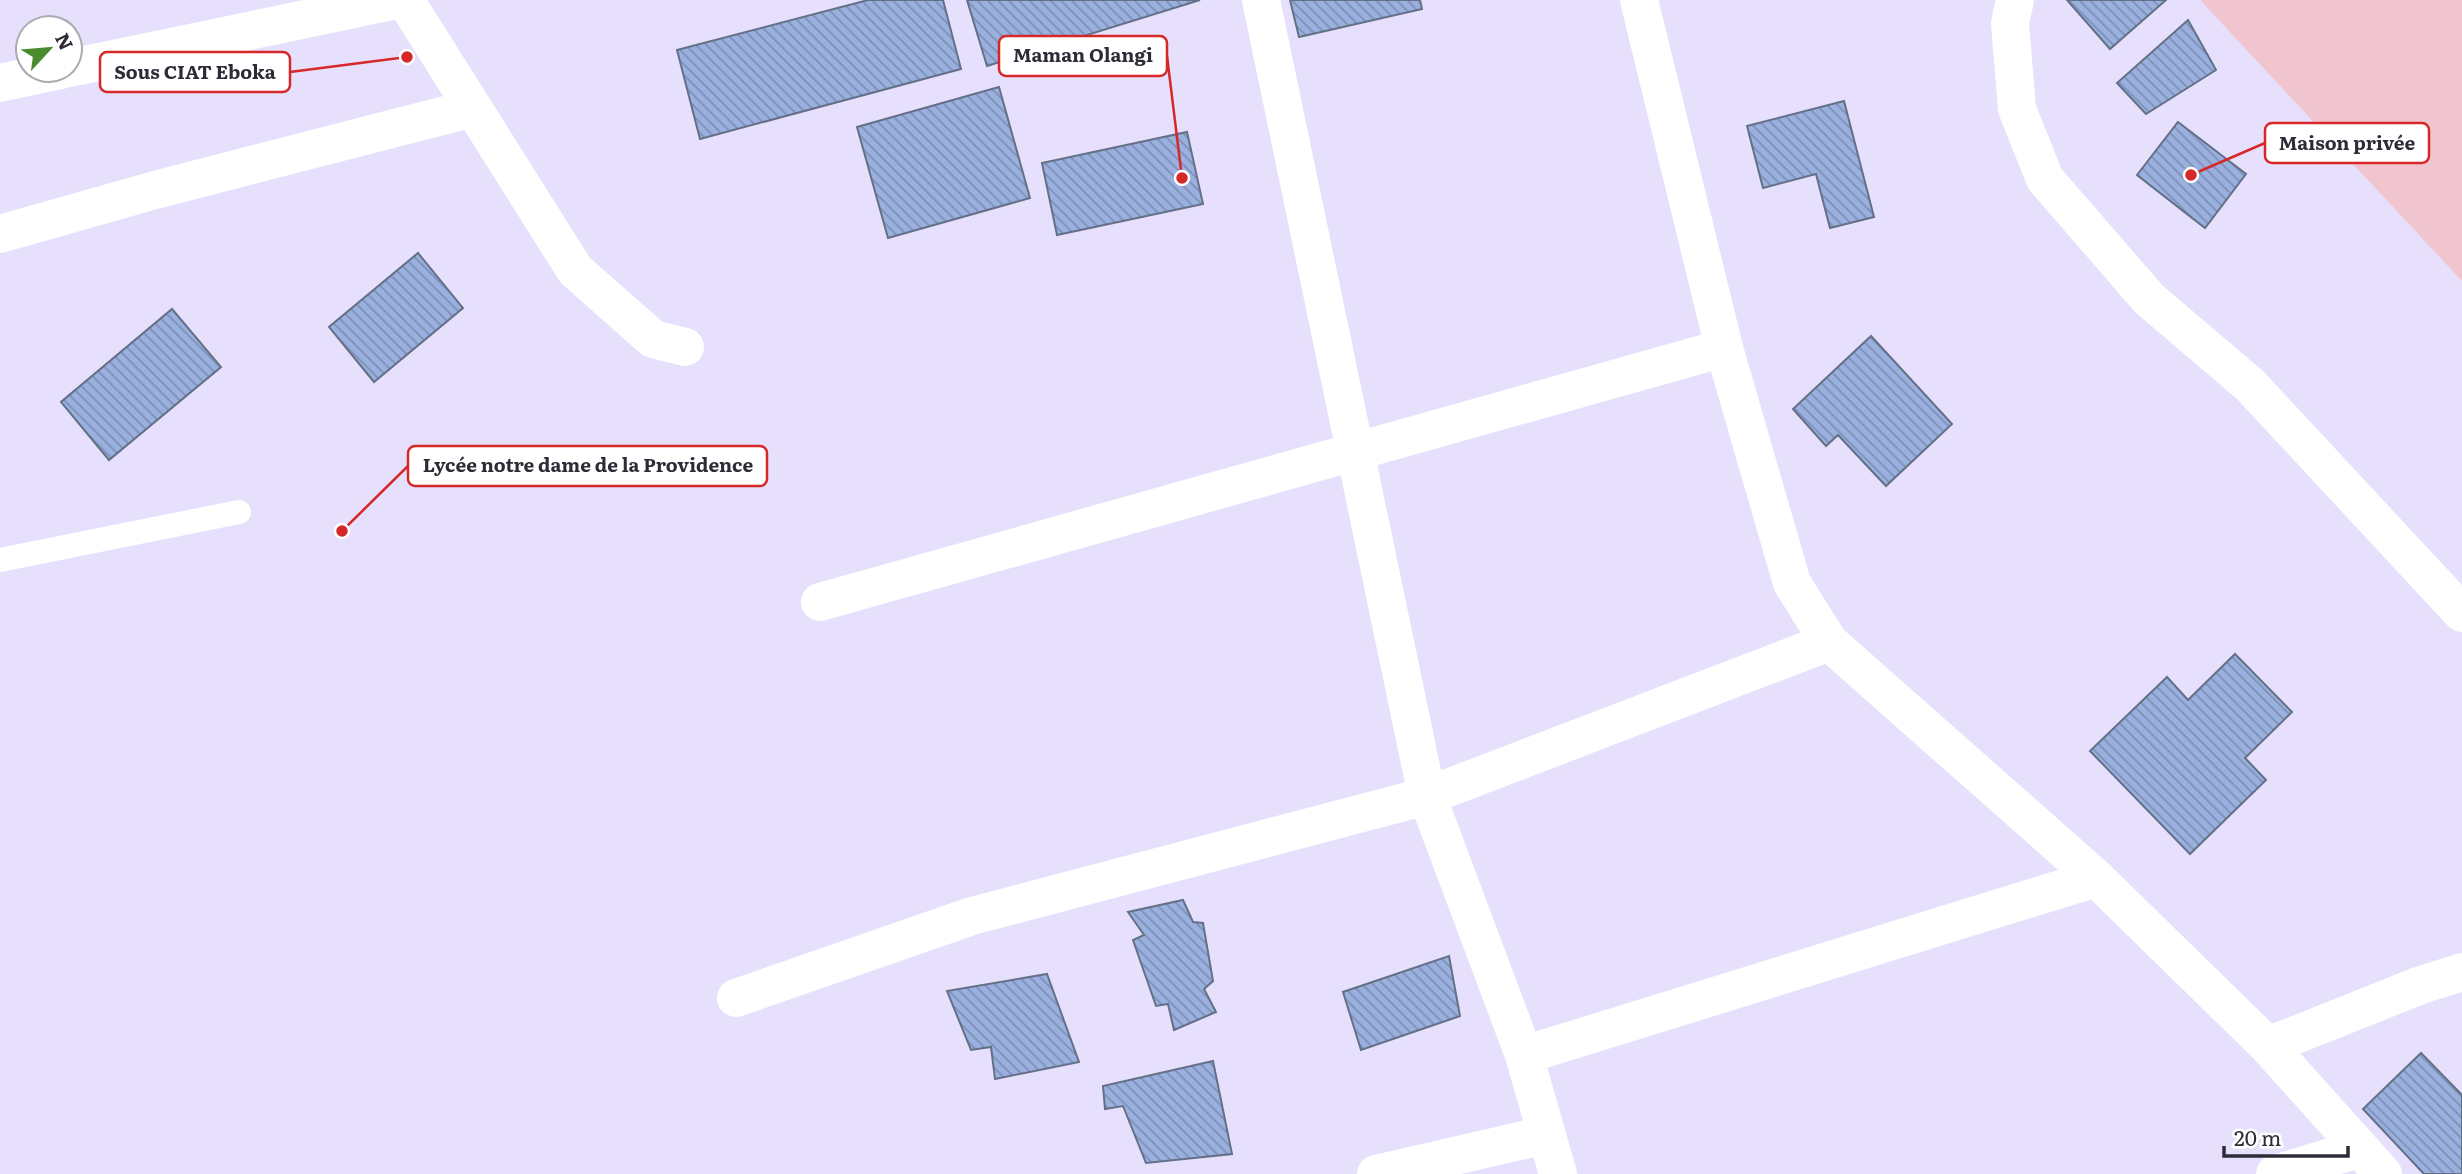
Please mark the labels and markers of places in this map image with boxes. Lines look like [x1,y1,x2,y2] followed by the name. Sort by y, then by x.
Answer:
[999,36,1167,76] callout: Maman Olangi
[100,52,290,92] callout: Sous CIAT Eboka
[2265,123,2429,163] callout: Maison privée
[408,446,767,486] callout: Lycée notre dame de la Providence

